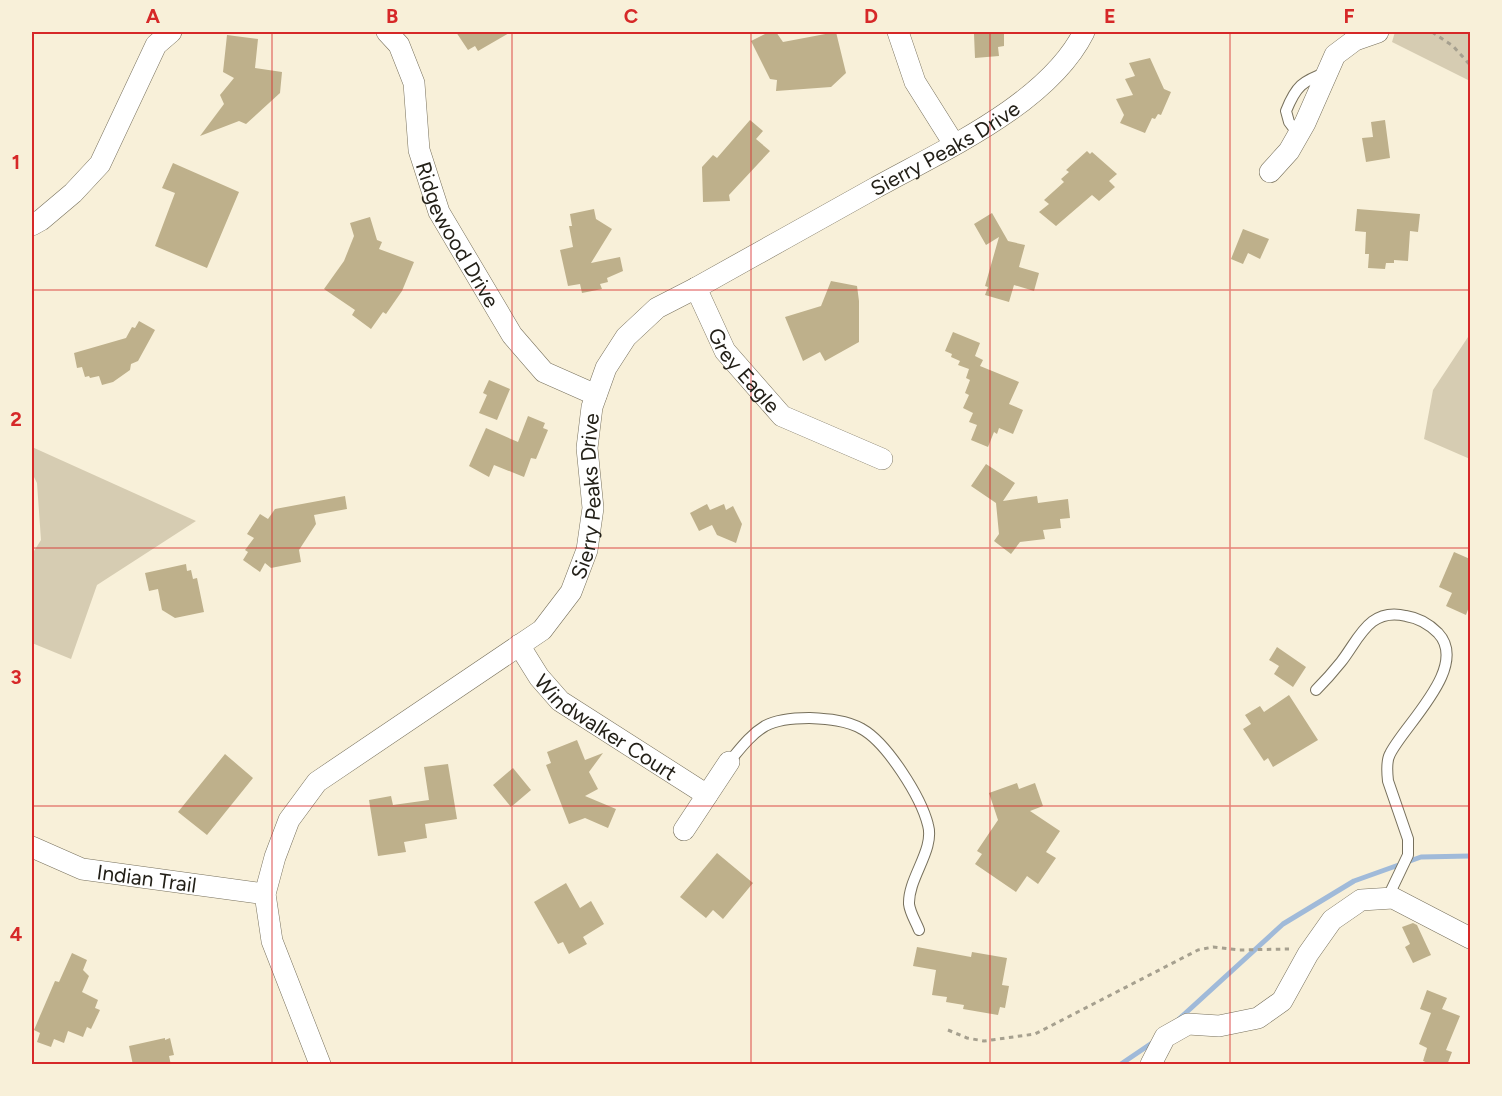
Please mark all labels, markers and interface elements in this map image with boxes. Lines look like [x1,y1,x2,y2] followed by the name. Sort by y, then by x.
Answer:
[146,4,161,28] text: A
[386,4,398,28] text: B
[624,4,638,28] text: C
[864,4,878,28] text: D
[1104,4,1116,28] text: E
[1343,4,1355,28] text: F
[866,95,1024,201] street label: Sierry Peaks Drive
[12,150,20,174] text: 1
[411,159,505,312] street label: Ridgewood Drive
[703,324,786,418] street label: Grey Eagle
[10,407,22,431] text: 2
[565,412,605,582] street label: Sierry Peaks Drive
[10,665,22,689] text: 3
[530,669,682,785] street label: Windwalker Court
[95,859,198,897] street label: Indian Trail
[10,922,23,946] text: 4

